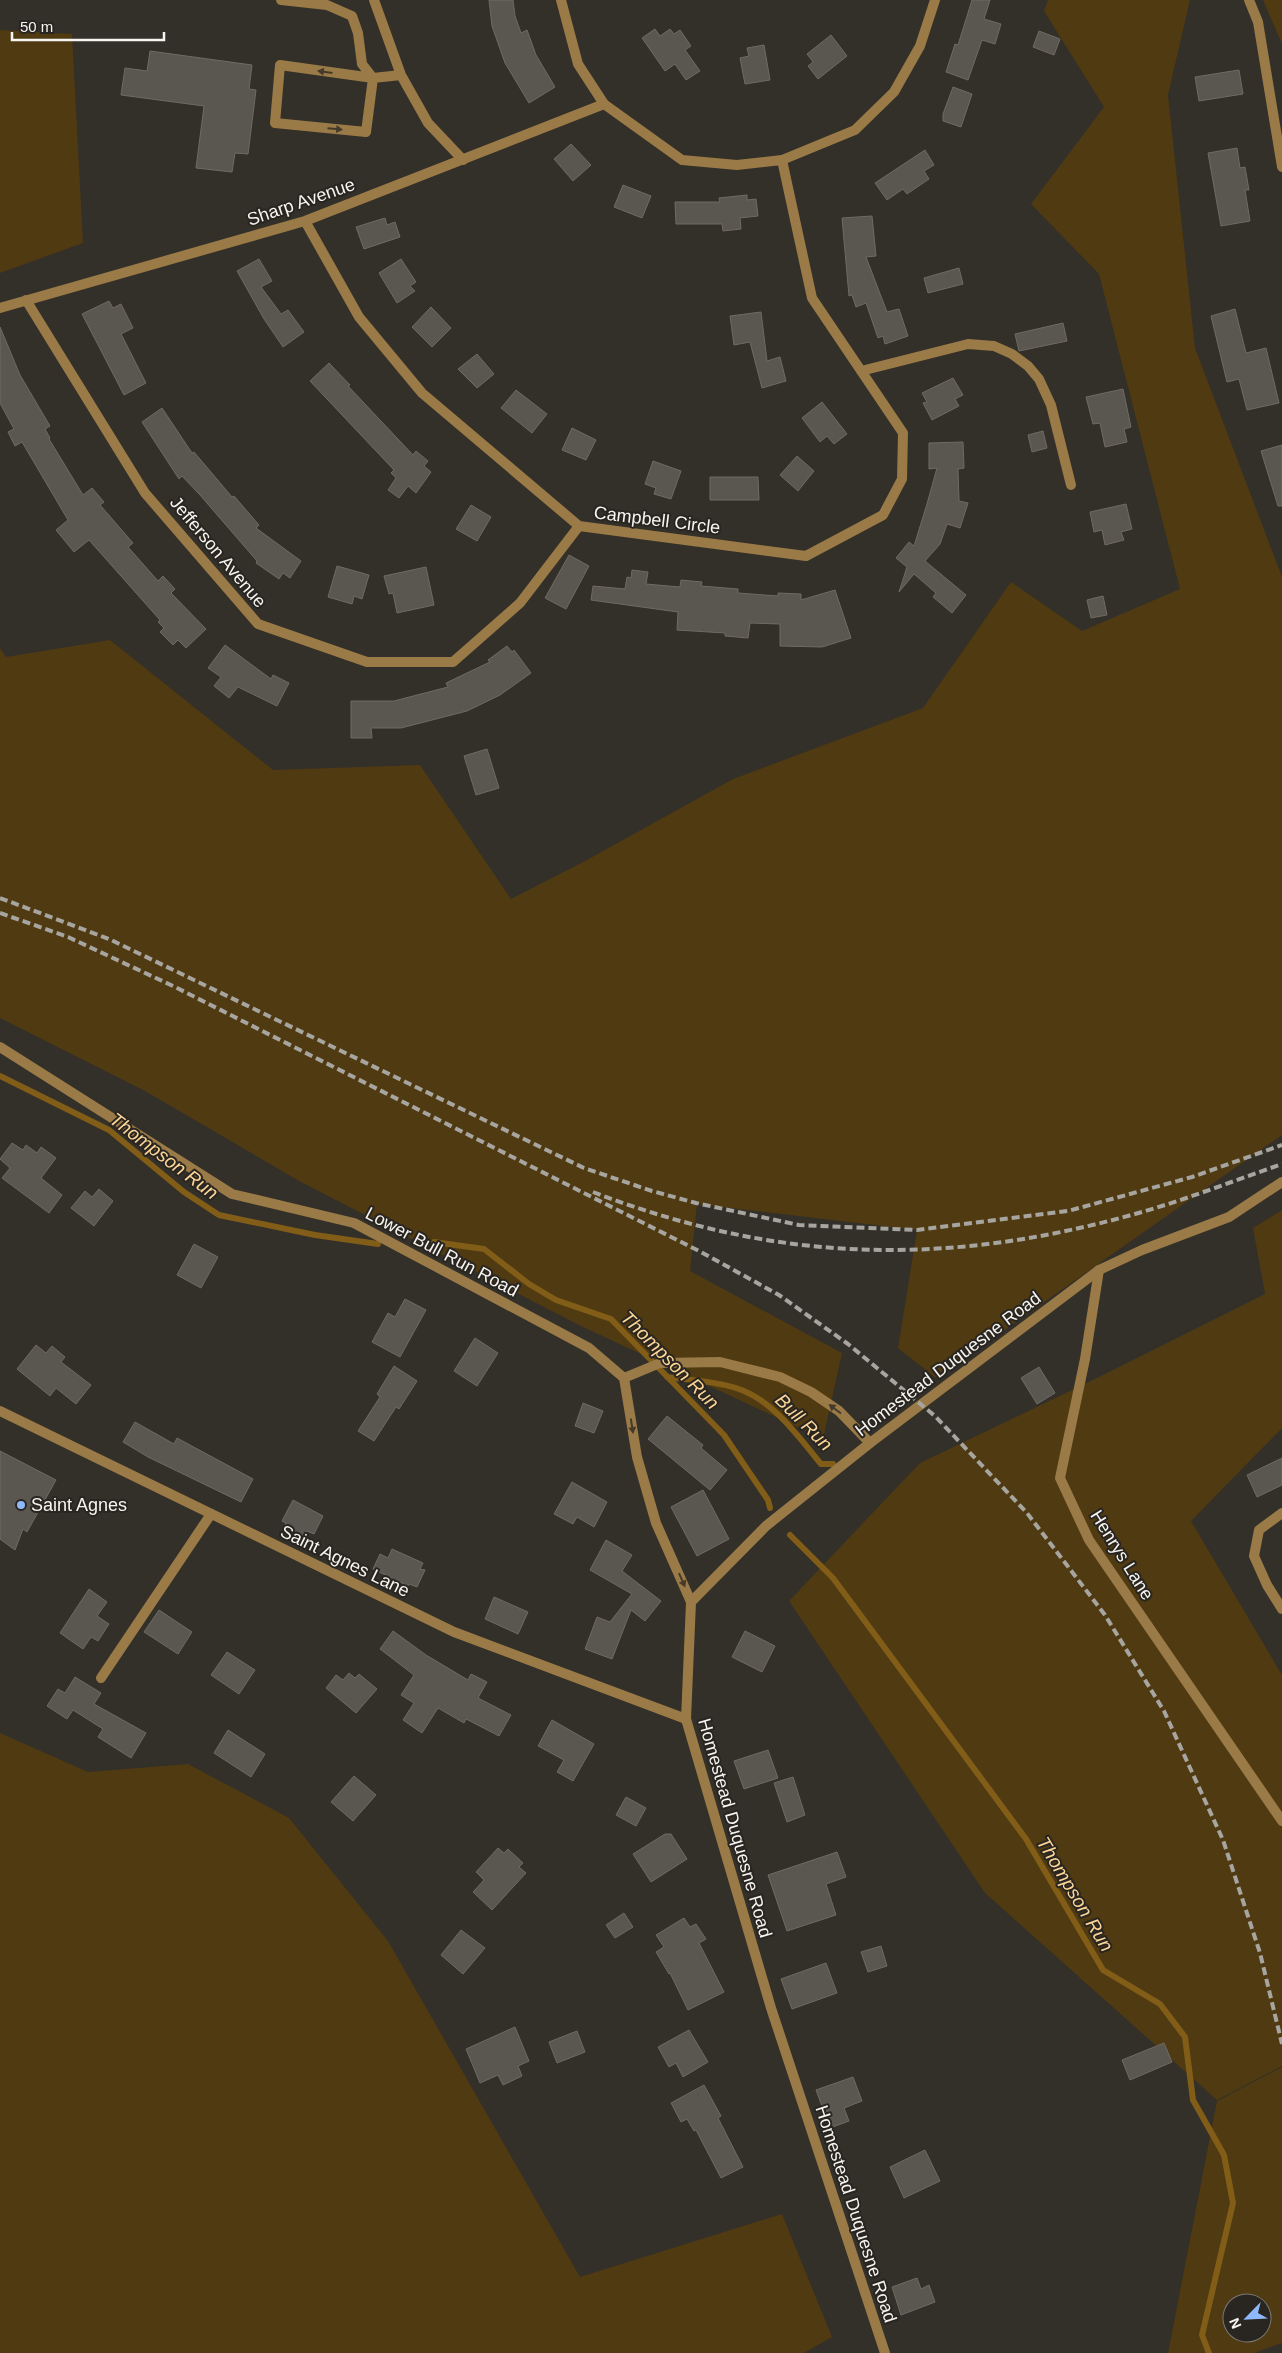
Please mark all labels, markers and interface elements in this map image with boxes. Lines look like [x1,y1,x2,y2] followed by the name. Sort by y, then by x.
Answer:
[12,10,165,42] scale bar
[20,18,53,35] text: 50 m
[316,67,332,75] one-way arrow
[327,125,343,133] one-way arrow
[244,174,358,230] street label: Sharp Avenue
[166,493,270,611] street label: Jefferson Avenue
[593,502,721,538] street label: Campbell Circle
[106,1109,222,1203] water label: Thompson Run
[362,1203,522,1301] street label: Lower Bull Run Road
[851,1288,1045,1440] street label: Homestead Duquesne Road
[617,1307,723,1413] water label: Thompson Run
[771,1389,837,1455] water label: Bull Run
[828,1404,842,1414] one-way arrow
[628,1418,636,1434] one-way arrow
[31,1495,127,1515] place label: Saint Agnes
[15,1499,27,1511] marker: Saint Agnes
[1086,1506,1158,1604] street label: Henrys Lane
[277,1521,413,1601] street label: Saint Agnes Lane
[678,1573,686,1587] one-way arrow
[694,1716,776,1940] street label: Homestead Duquesne Road
[1033,1833,1117,1955] water label: Thompson Run
[811,2103,901,2325] street label: Homestead Duquesne Road
[1222,2293,1272,2343] north arrow
[1226,2315,1244,2331] text: N

